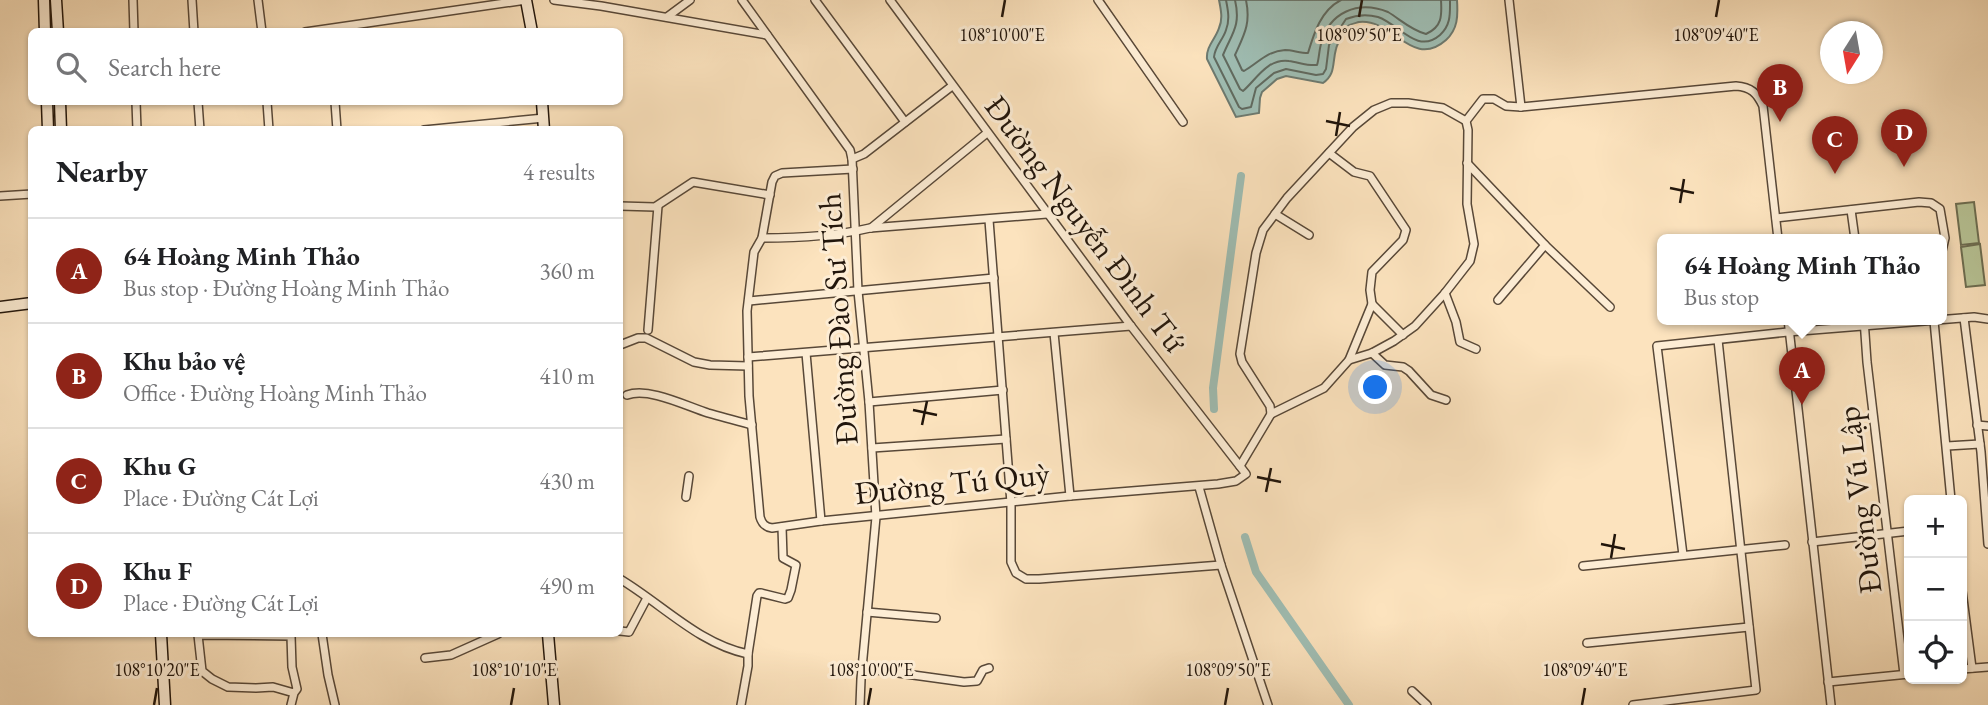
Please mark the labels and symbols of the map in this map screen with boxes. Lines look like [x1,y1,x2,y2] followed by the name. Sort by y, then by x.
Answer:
[1820,21,1883,84] north arrow
[959,23,1045,46] text: 108°10'00"E
[1316,23,1402,46] text: 108°09'50"E
[1673,23,1759,46] text: 108°09'40"E
[1757,64,1803,122] pin: B
[975,87,1197,361] street label: Đường Nguyễn Đình Tứ
[1881,109,1927,167] pin: D
[1812,116,1858,174] pin: C
[808,192,868,446] street label: Đường Đào Sư Tích
[1779,347,1825,405] pin: A
[1358,370,1392,404] your location
[1827,404,1891,596] street label: Đường Vũ Lập
[853,452,1052,514] street label: Đường Tú Quỳ
[114,658,200,681] text: 108°10'20"E
[471,658,557,681] text: 108°10'10"E
[828,658,914,681] text: 108°10'00"E
[1185,658,1271,681] text: 108°09'50"E
[1542,658,1628,681] text: 108°09'40"E

